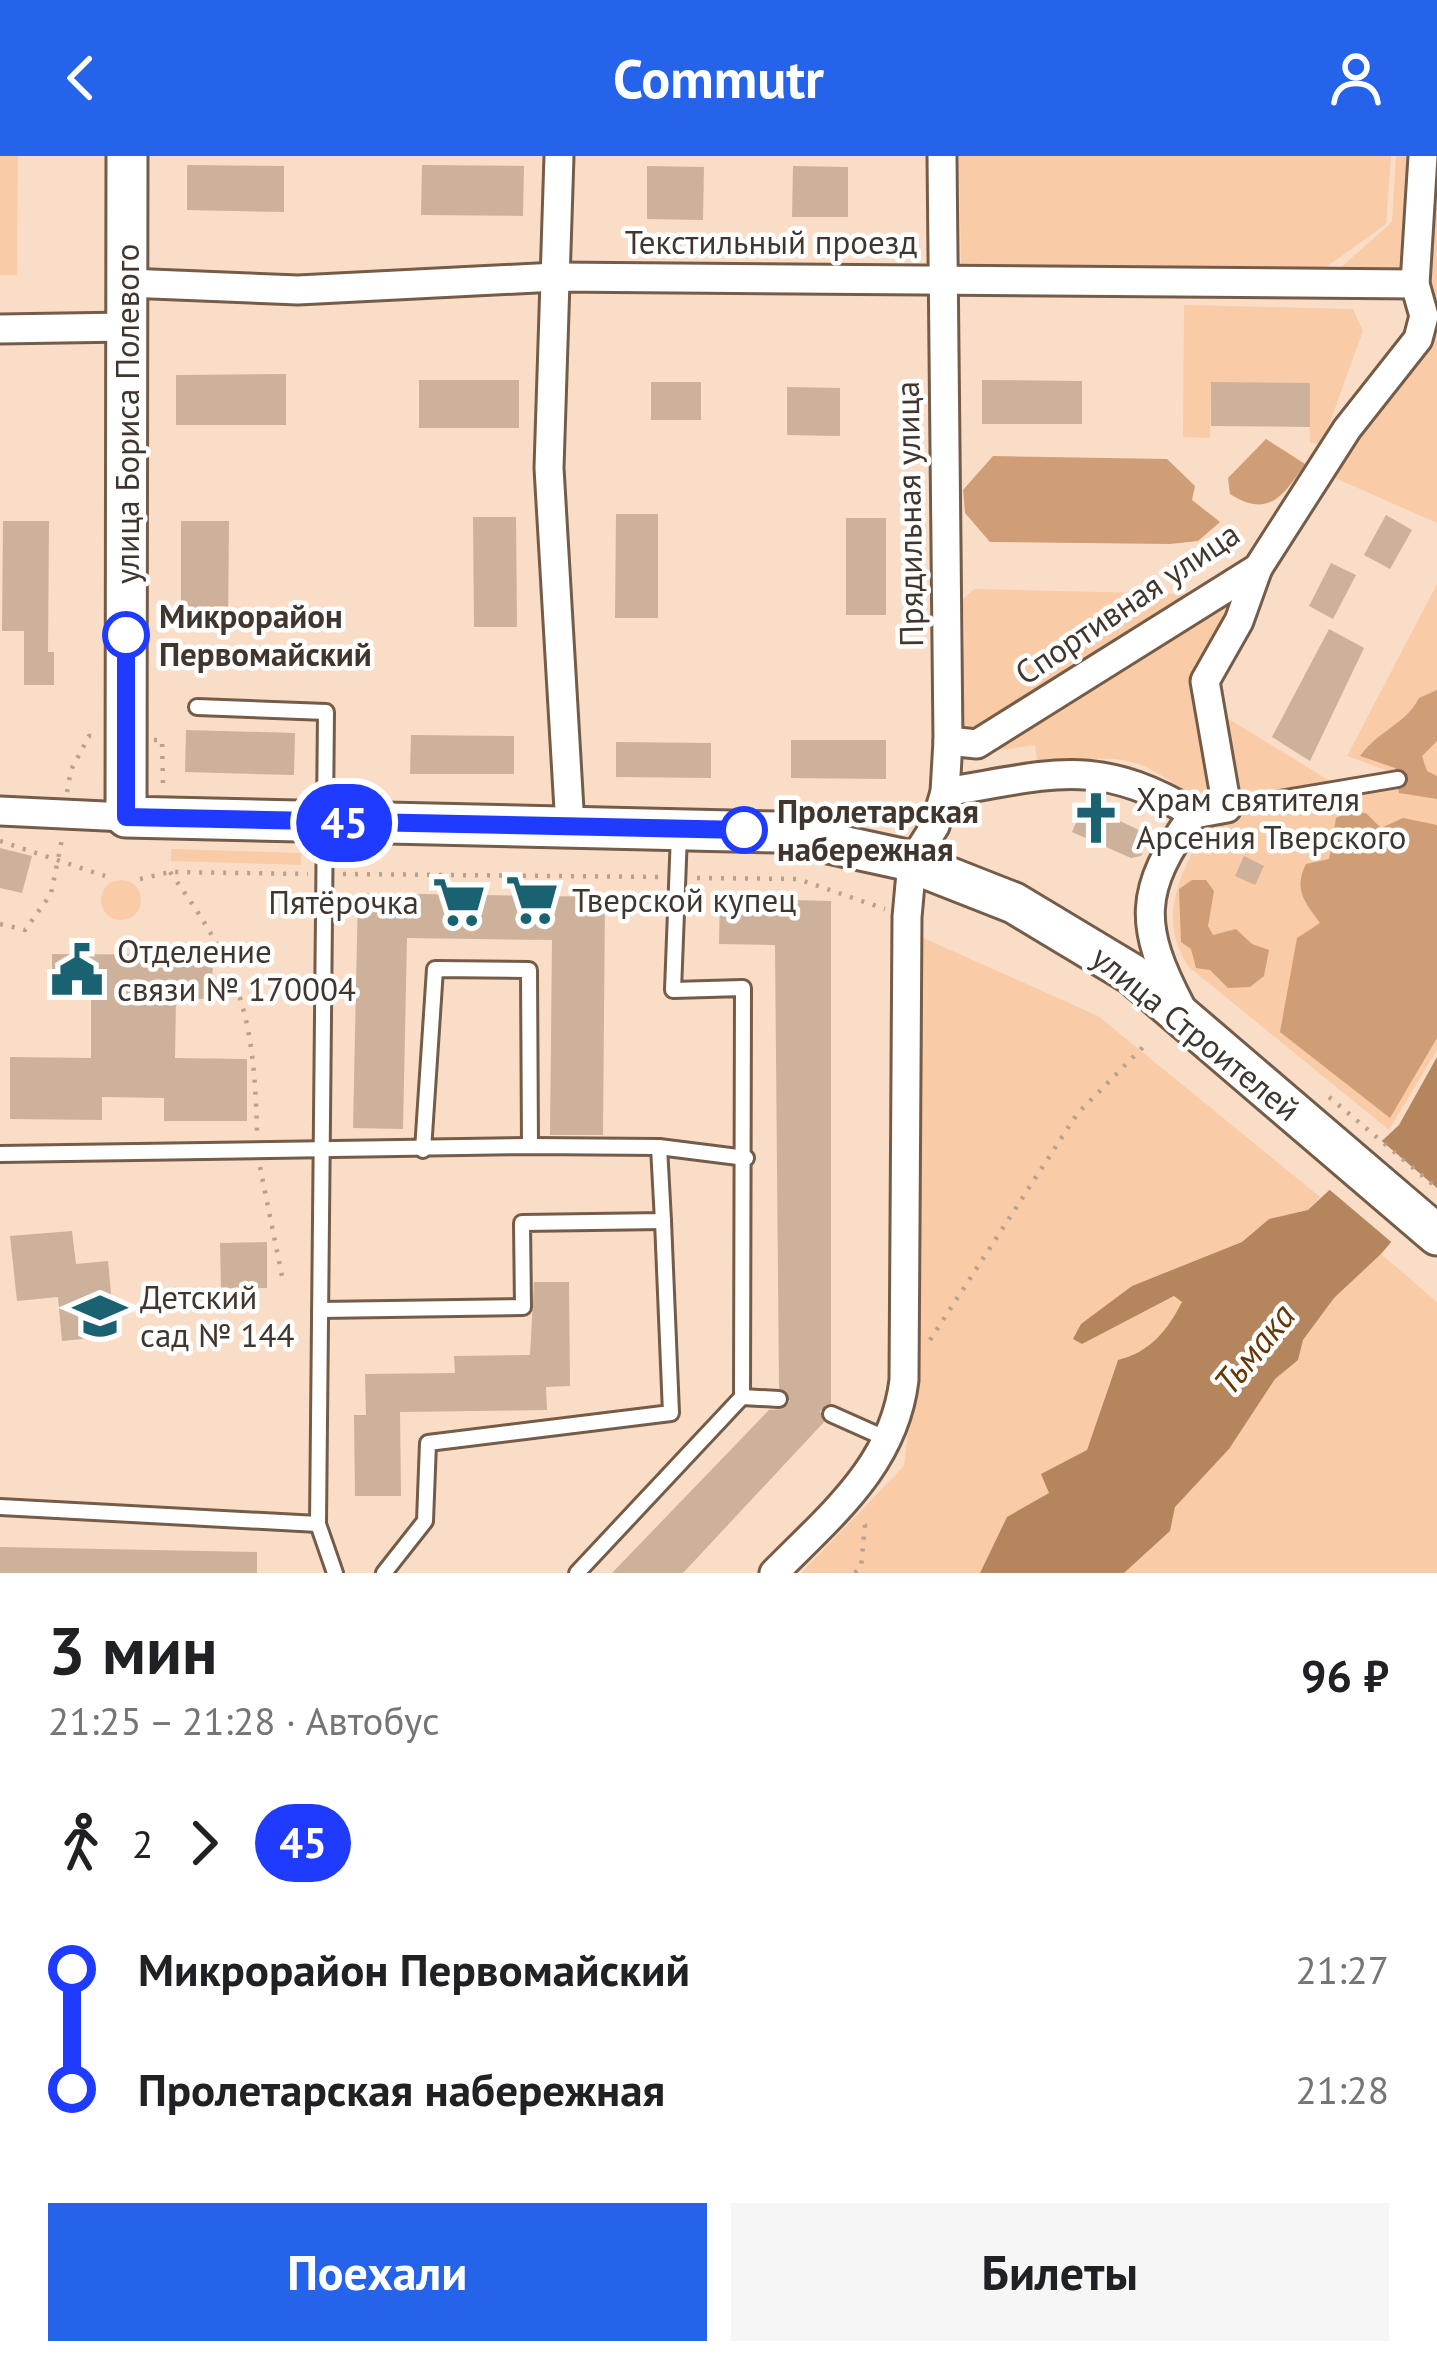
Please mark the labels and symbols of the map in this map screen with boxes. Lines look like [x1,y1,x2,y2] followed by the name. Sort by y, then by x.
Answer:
[625,220,917,263] street label: Текстильный проезд
[105,244,148,584] street label: улица Бориса Полевого
[885,381,932,647] street label: Прядильная улица
[1006,512,1247,694] street label: Спортивная улица
[159,594,372,675] place label: Микрорайон Первомайский
[104,613,148,657] marker: Микрорайон Первомайский
[1136,777,1406,858] place label: Храм святителя Арсения Тверского
[290,784,398,862] line badge: 45
[777,789,979,870] place label: Пролетарская набережная
[1067,789,1125,847] church icon: Храм святителя Арсения Тверского
[722,808,766,852] marker: Пролетарская набережная
[503,871,561,929] supermarket icon: Тверской купец
[430,873,488,931] supermarket icon: Пятёрочка
[572,878,796,921] place label: Тверской купец
[268,880,419,923] place label: Пятёрочка
[117,929,356,1010] place label: Отделение связи № 170004
[1083,935,1309,1130] street label: улица Строителей
[48,941,106,999] public building icon: Отделение связи № 170004
[140,1275,294,1356] place label: Детский сад № 144
[71,1287,129,1345] school or university icon: Детский сад № 144
[1202,1293,1305,1404] water label: Тьмака

